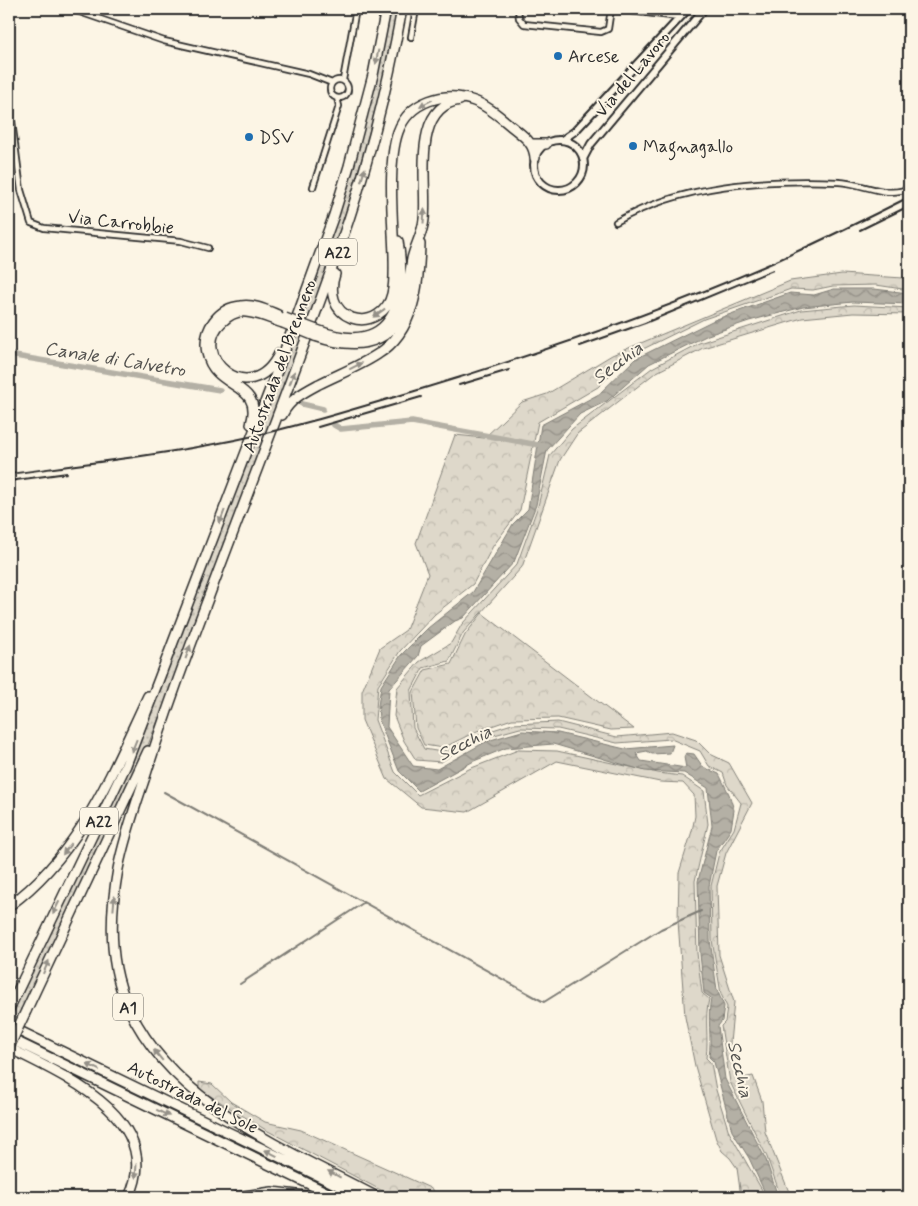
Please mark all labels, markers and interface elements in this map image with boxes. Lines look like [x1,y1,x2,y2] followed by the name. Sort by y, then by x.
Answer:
[590,27,676,123] street label: Via del Lavoro
[568,45,619,69] place label: Arcese
[372,49,380,65] one-way arrow
[552,50,564,62] marker: Arcese
[418,99,433,107] one-way arrow
[259,126,295,150] place label: DSV
[243,131,255,143] marker: DSV
[643,135,733,161] place label: Magnagallo
[627,140,639,152] marker: Magnagallo
[359,167,367,182] one-way arrow
[67,205,175,240] street label: Via Carrobbie
[420,208,428,224] one-way arrow
[319,238,357,266] road number: A22
[237,276,322,456] street label: Autostrada del Brennero
[372,308,386,318] one-way arrow
[43,336,188,383] water label: Canale di Calvetro
[587,336,649,390] water label: Secchia
[349,362,363,370] one-way arrow
[289,370,296,385] one-way arrow
[218,510,226,525] one-way arrow
[184,644,192,659] one-way arrow
[433,719,497,768] water label: Secchia
[130,739,138,753] one-way arrow
[80,808,118,834] road number: A22
[62,842,73,855] one-way arrow
[110,895,118,911] one-way arrow
[52,901,60,915] one-way arrow
[43,960,51,974] one-way arrow
[113,994,143,1020] road number: A1
[721,1039,758,1101] water label: Secchia
[152,1048,163,1061] one-way arrow
[123,1056,262,1140] street label: Autostrada del Sole
[86,1063,100,1071] one-way arrow
[156,1109,170,1117] one-way arrow
[264,1149,278,1157] one-way arrow
[131,1164,139,1180] one-way arrow
[327,1170,342,1178] one-way arrow

